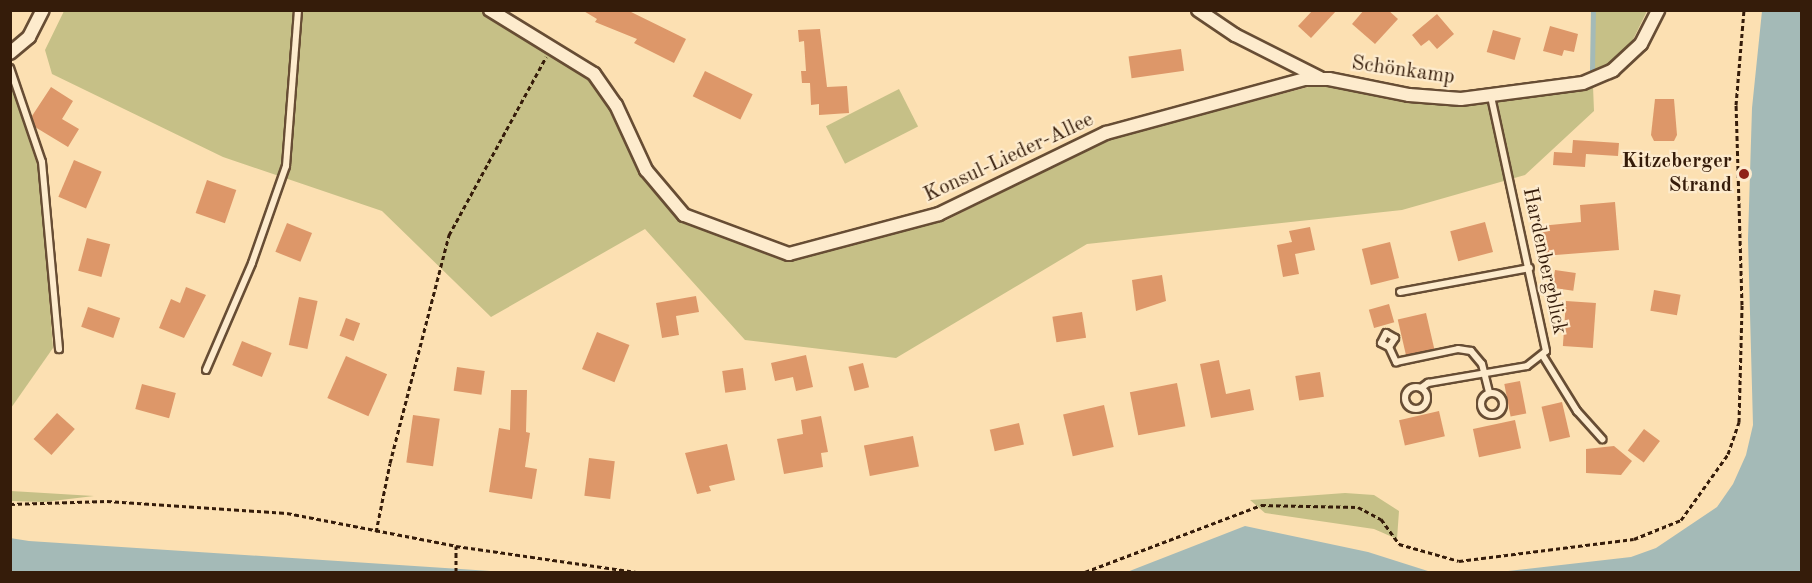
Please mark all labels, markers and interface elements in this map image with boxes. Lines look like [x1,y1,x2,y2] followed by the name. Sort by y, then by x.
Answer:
[1350,51,1456,91] street label: Schönkamp
[920,108,1098,208] street label: Konsul-Lieder-Allee
[1622,149,1732,199] place label: Kitzeberger Strand
[1737,167,1751,181] marker: Kitzeberger Strand
[1516,185,1572,337] street label: Hardenbergblick

